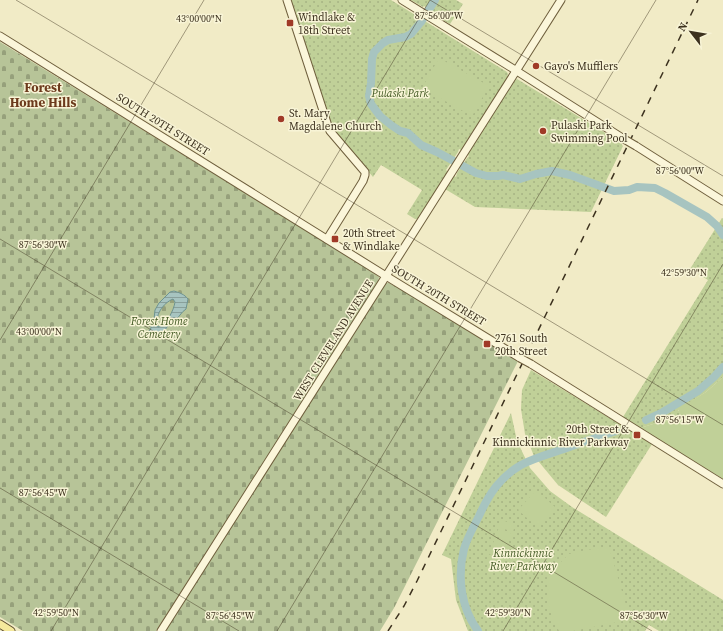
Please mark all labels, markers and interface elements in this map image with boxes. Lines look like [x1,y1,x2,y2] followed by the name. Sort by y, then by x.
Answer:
[415,9,464,22] text: 87°56'00"W
[298,10,355,38] place label: Windlake & 18th Street
[176,12,222,25] text: 43°00'00"N
[671,12,711,52] north arrow
[285,18,295,28] marker: Windlake & 18th Street
[674,20,691,34] text: N
[544,59,618,74] place label: Gayo's Mufflers
[531,61,541,71] marker: Gayo's Mufflers
[10,79,76,111] district label: Forest Home Hills
[370,86,429,101] park label: Pulaski Park
[113,90,212,159] street label: SOUTH 20TH STREET
[289,106,382,134] place label: St. Mary Magdalene Church
[276,114,286,124] marker: St. Mary Magdalene Church
[551,118,628,146] place label: Pulaski Park Swimming Pool
[538,126,548,136] marker: Pulaski Park Swimming Pool
[656,164,705,177] text: 87°56'00"W
[343,226,400,254] place label: 20th Street & Windlake
[330,234,340,244] marker: 20th Street & Windlake
[19,238,68,251] text: 87°56'30"W
[389,261,489,330] street label: SOUTH 20TH STREET
[661,266,707,279] text: 42°59'30"N
[290,277,377,404] street label: WEST CLEVELAND AVENUE
[130,314,188,342] park label: Forest Home Cemetery
[16,325,62,338] text: 43°00'00"N
[495,331,548,359] place label: 2761 South 20th Street
[482,339,492,349] marker: 2761 South 20th Street
[656,413,705,426] text: 87°56'15"W
[492,422,629,450] place label: 20th Street & Kinnickinnic River Parkway
[632,430,642,440] marker: 20th Street & Kinnickinnic River Parkway
[19,486,68,499] text: 87°56'45"W
[489,546,557,574] park label: Kinnickinnic River Parkway
[33,606,79,619] text: 42°59'50"N
[485,606,531,619] text: 42°59'30"N
[206,609,255,622] text: 87°56'45"W
[620,609,669,622] text: 87°56'30"W

